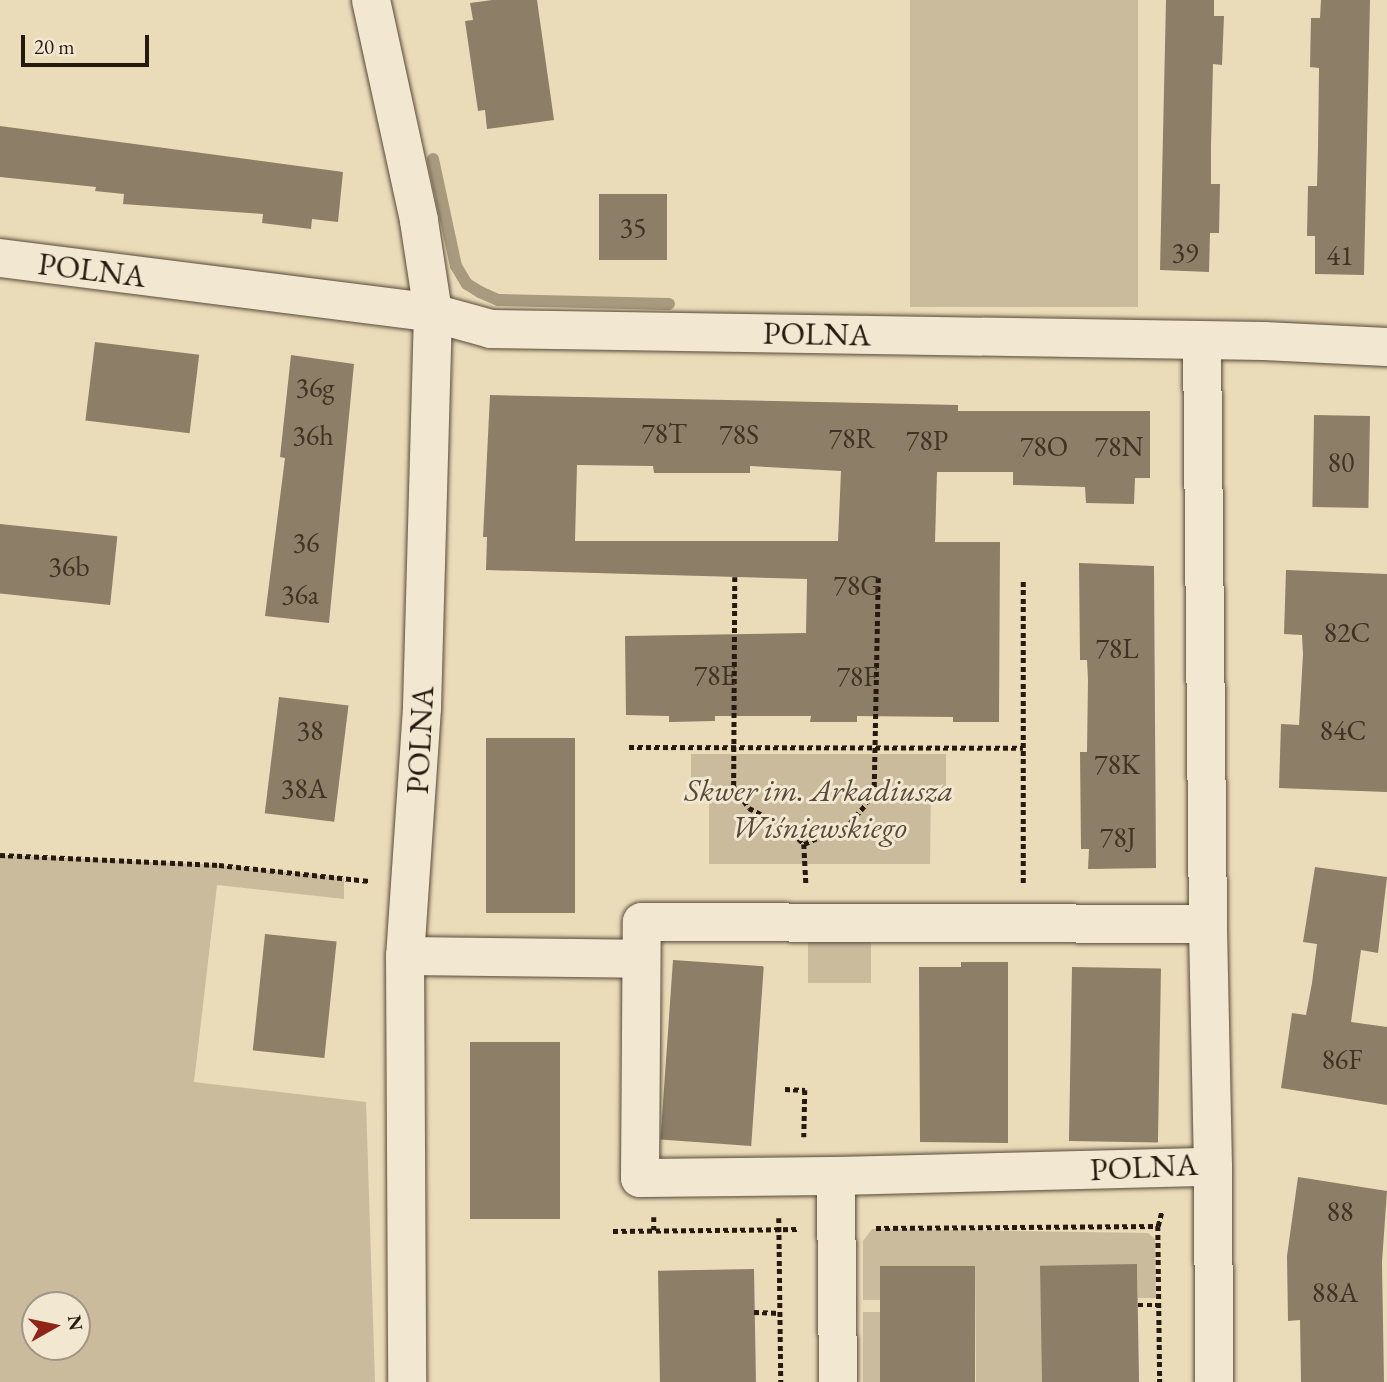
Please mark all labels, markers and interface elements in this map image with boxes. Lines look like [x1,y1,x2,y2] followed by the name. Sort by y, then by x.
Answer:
[24,21,152,65] scale bar
[34,33,75,60] text: 20 m
[620,210,646,244] house number: 35
[1172,235,1198,269] house number: 39
[1327,238,1353,272] house number: 41
[36,244,148,296] street label: POLNA
[763,314,871,354] street label: POLNA
[295,370,335,404] house number: 36g
[641,416,687,450] house number: 78T
[719,417,759,451] house number: 78S
[292,418,334,452] house number: 36h
[829,421,875,455] house number: 78R
[906,423,948,457] house number: 78P
[1020,429,1068,463] house number: 78O
[1094,429,1144,463] house number: 78N
[1328,445,1354,479] house number: 80
[293,525,319,559] house number: 36
[48,549,90,583] house number: 36b
[833,568,881,602] house number: 78G
[281,577,319,611] house number: 36a
[1324,615,1370,649] house number: 82C
[1095,631,1139,665] house number: 78L
[694,658,736,692] house number: 78E
[836,659,878,693] house number: 78F
[398,685,442,795] street label: POLNA
[297,713,323,747] house number: 38
[1320,713,1366,747] house number: 84C
[1094,747,1140,781] house number: 78K
[281,771,327,805] house number: 38A
[685,772,953,847] park label: Skwer im. Arkadiusza Wiśniewskiego
[1100,820,1136,854] house number: 78J
[1321,1042,1363,1076] house number: 86F
[1089,1145,1199,1189] street label: POLNA
[1327,1194,1353,1228] house number: 88
[1312,1275,1358,1309] house number: 88A
[21,1291,91,1361] north arrow
[62,1313,89,1332] text: N

